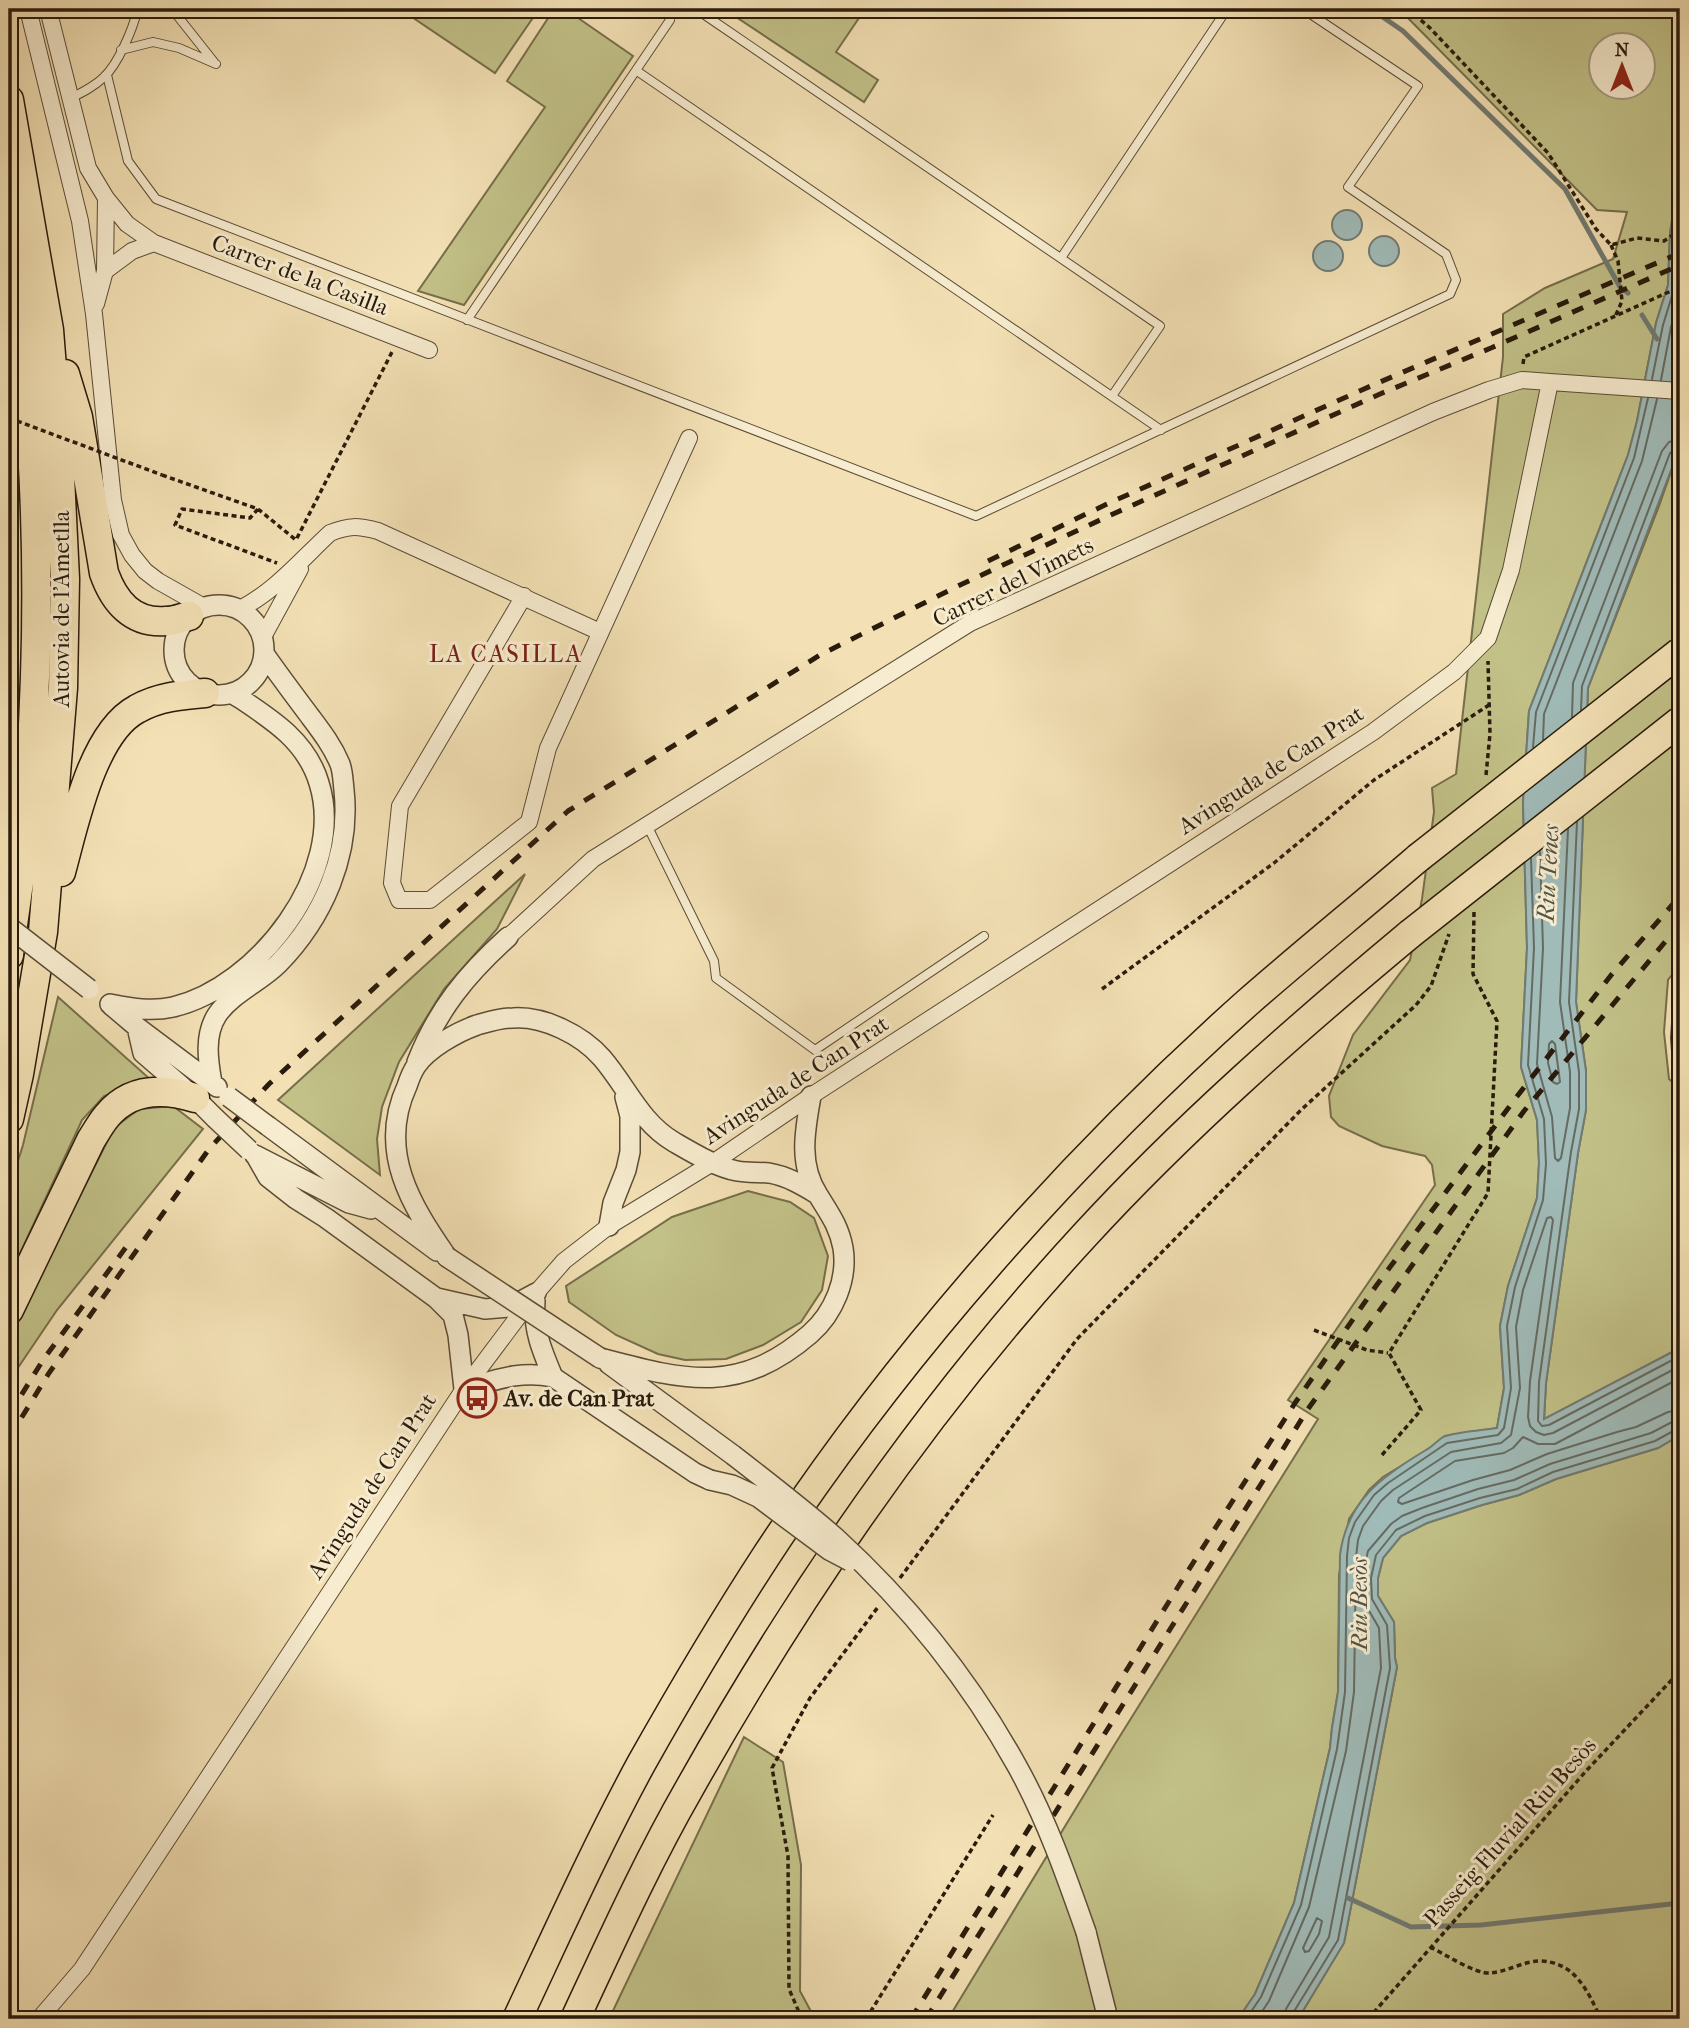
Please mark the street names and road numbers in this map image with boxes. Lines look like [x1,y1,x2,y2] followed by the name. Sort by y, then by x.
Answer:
[208,229,393,321] street label: Carrer de la Casilla
[48,510,75,708] street label: Autovia de l'Ametlla
[928,531,1098,633] street label: Carrer del Vimets
[1172,700,1369,841] street label: Avinguda de Can Prat
[697,1010,894,1151] street label: Avinguda de Can Prat
[301,1388,442,1585] street label: Avinguda de Can Prat
[1418,1732,1602,1932] street label: Passeig Fluvial Riu Besòs

